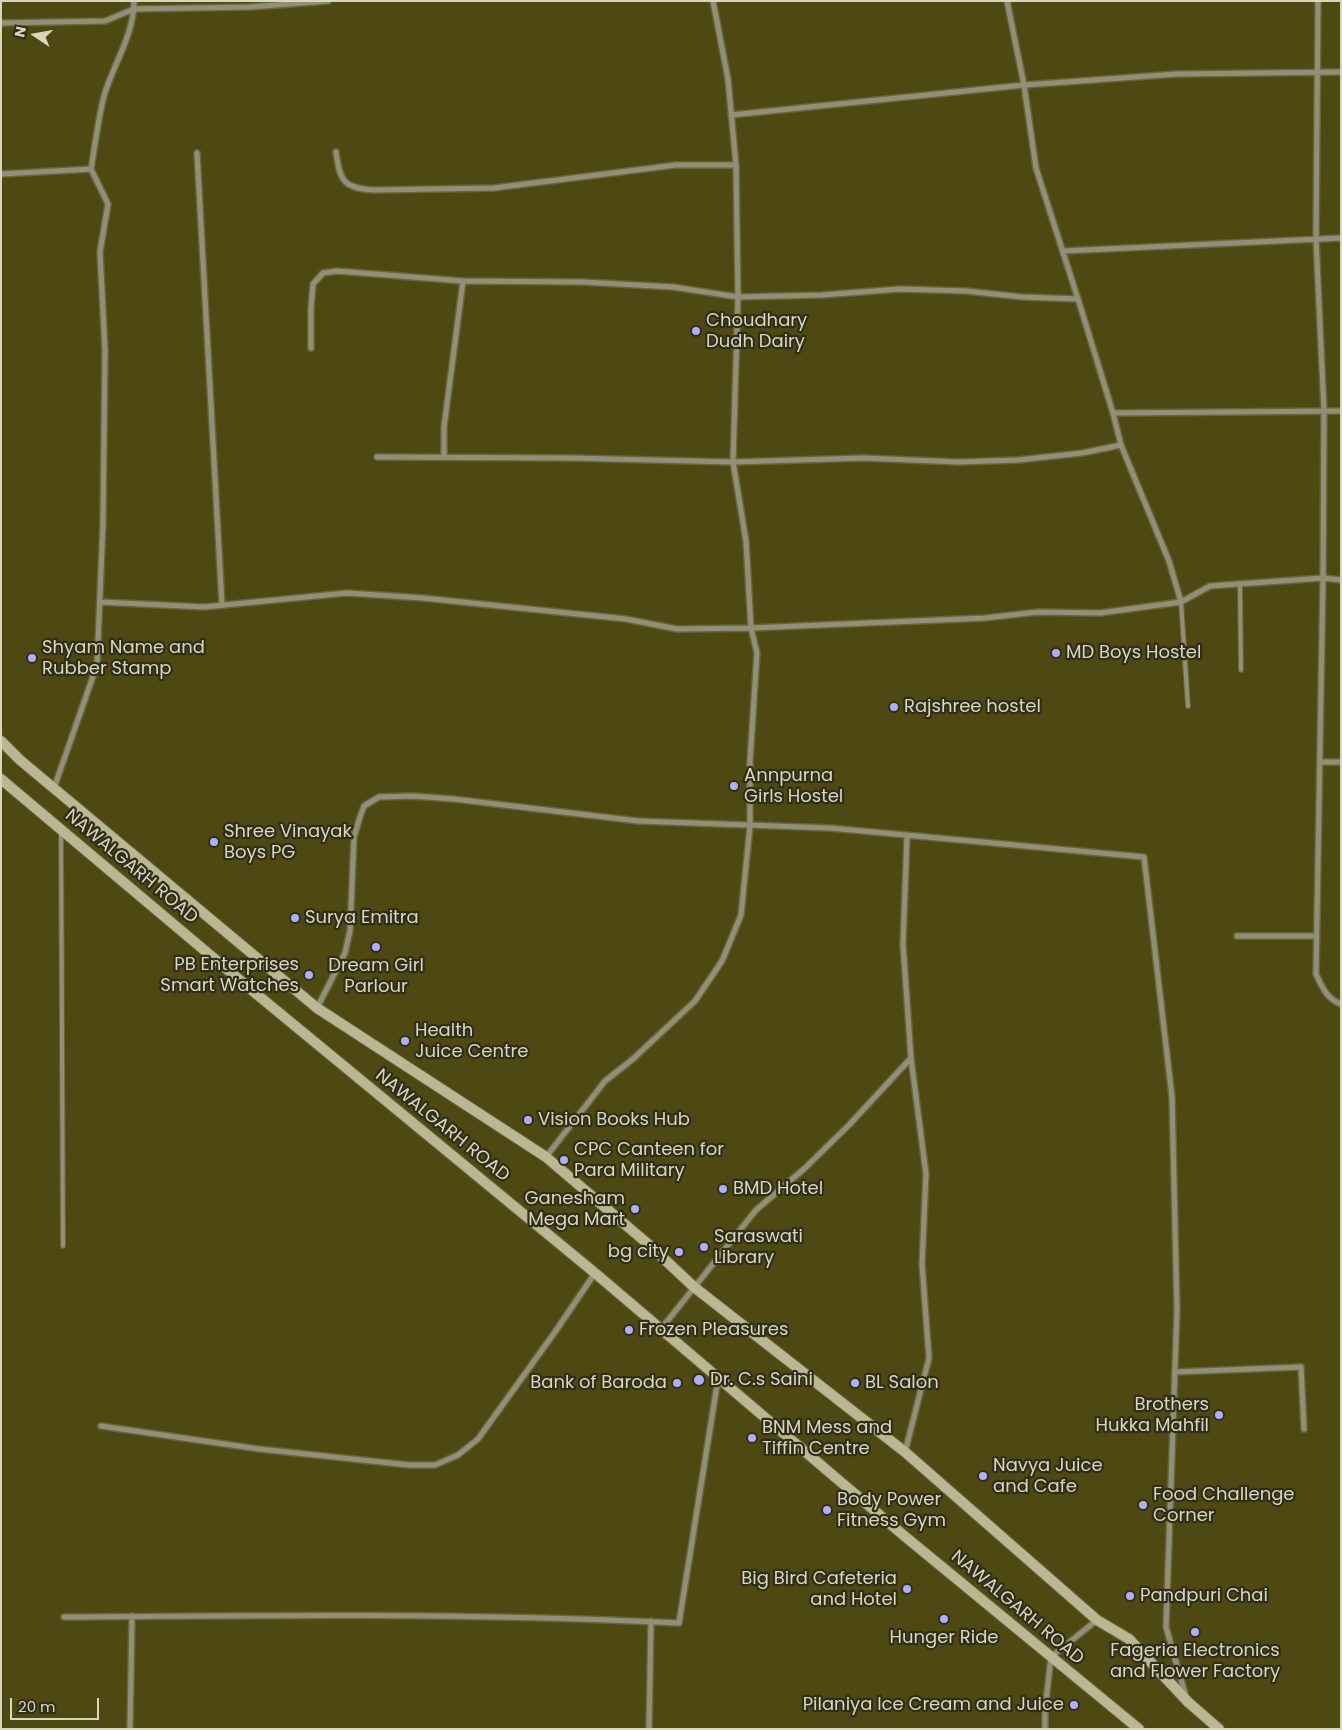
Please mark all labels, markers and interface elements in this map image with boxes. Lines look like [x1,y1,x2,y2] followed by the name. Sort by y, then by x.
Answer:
[10,10,60,60] north arrow
[9,25,31,39] text: N
[706,310,807,352] place label: Choudhary Dudh Dairy
[690,325,702,337] marker: Choudhary Dudh Dairy
[42,637,205,680] place label: Shyam Name and Rubber Stamp
[1066,642,1201,664] place label: MD Boys Hostel
[1050,647,1062,659] marker: MD Boys Hostel
[26,652,38,664] marker: Shyam Name and Rubber Stamp
[904,696,1041,718] place label: Rajshree hostel
[888,701,900,713] marker: Rajshree hostel
[744,765,843,808] place label: Annpurna Girls Hostel
[728,780,740,792] marker: Annpurna Girls Hostel
[60,805,202,929] street label: NAWALGARH ROAD
[224,821,352,864] place label: Shree Vinayak Boys PG
[208,836,220,848] marker: Shree Vinayak Boys PG
[305,907,419,929] place label: Surya Emitra
[289,912,301,924] marker: Surya Emitra
[370,941,382,953] marker: Dream Girl Parlour
[160,954,299,996] place label: PB Enterprises Smart Watches
[328,955,424,998] place label: Dream Girl Parlour
[303,969,315,981] marker: PB Enterprises Smart Watches
[415,1020,528,1062] place label: Health Juice Centre
[399,1035,411,1047] marker: Health Juice Centre
[370,1065,514,1187] street label: NAWALGARH ROAD
[538,1109,690,1131] place label: Vision Books Hub
[522,1114,534,1126] marker: Vision Books Hub
[574,1139,724,1182] place label: CPC Canteen for Para Military
[558,1154,570,1166] marker: CPC Canteen for Para Military
[733,1178,823,1200] place label: BMD Hotel
[717,1183,729,1195] marker: BMD Hotel
[525,1188,625,1230] place label: Ganesham Mega Mart
[629,1203,641,1215] marker: Ganesham Mega Mart
[714,1226,803,1268] place label: Saraswati Library
[608,1241,669,1263] place label: bg city
[698,1241,710,1253] marker: Saraswati Library
[673,1246,685,1258] marker: bg city
[639,1319,788,1341] place label: Frozen Pleasures
[623,1324,635,1336] marker: Frozen Pleasures
[710,1369,813,1391] place label: Dr. C.s Saini
[530,1372,667,1394] place label: Bank of Baroda
[865,1372,939,1394] place label: BL Salon
[692,1373,706,1387] marker: Dr. C.s Saini
[671,1377,683,1389] marker: Bank of Baroda
[849,1377,861,1389] marker: BL Salon
[1096,1394,1209,1436] place label: Brothers Hukka Mahfil
[1213,1409,1225,1421] marker: Brothers Hukka Mahfil
[762,1417,892,1460] place label: BNM Mess and Tiffin Centre
[746,1432,758,1444] marker: BNM Mess and Tiffin Centre
[993,1455,1103,1498] place label: Navya Juice and Cafe
[977,1470,989,1482] marker: Navya Juice and Cafe
[1153,1484,1295,1526] place label: Food Challenge Corner
[837,1489,946,1532] place label: Body Power Fitness Gym
[1137,1499,1149,1511] marker: Food Challenge Corner
[821,1504,833,1516] marker: Body Power Fitness Gym
[946,1546,1088,1670] street label: NAWALGARH ROAD
[741,1568,897,1610] place label: Big Bird Cafeteria and Hotel
[901,1583,913,1595] marker: Big Bird Cafeteria and Hotel
[1140,1585,1268,1607] place label: Pandpuri Chai
[1124,1590,1136,1602] marker: Pandpuri Chai
[938,1613,950,1625] marker: Hunger Ride
[1189,1626,1201,1638] marker: Fageria Electronics and Flower Factory
[889,1627,999,1649] place label: Hunger Ride
[1110,1640,1280,1682] place label: Fageria Electronics and Flower Factory
[12,1688,101,1720] scale bar
[803,1694,1064,1716] place label: Pilaniya Ice Cream and Juice
[18,1696,56,1717] text: 20 m
[1068,1699,1080,1711] marker: Pilaniya Ice Cream and Juice

